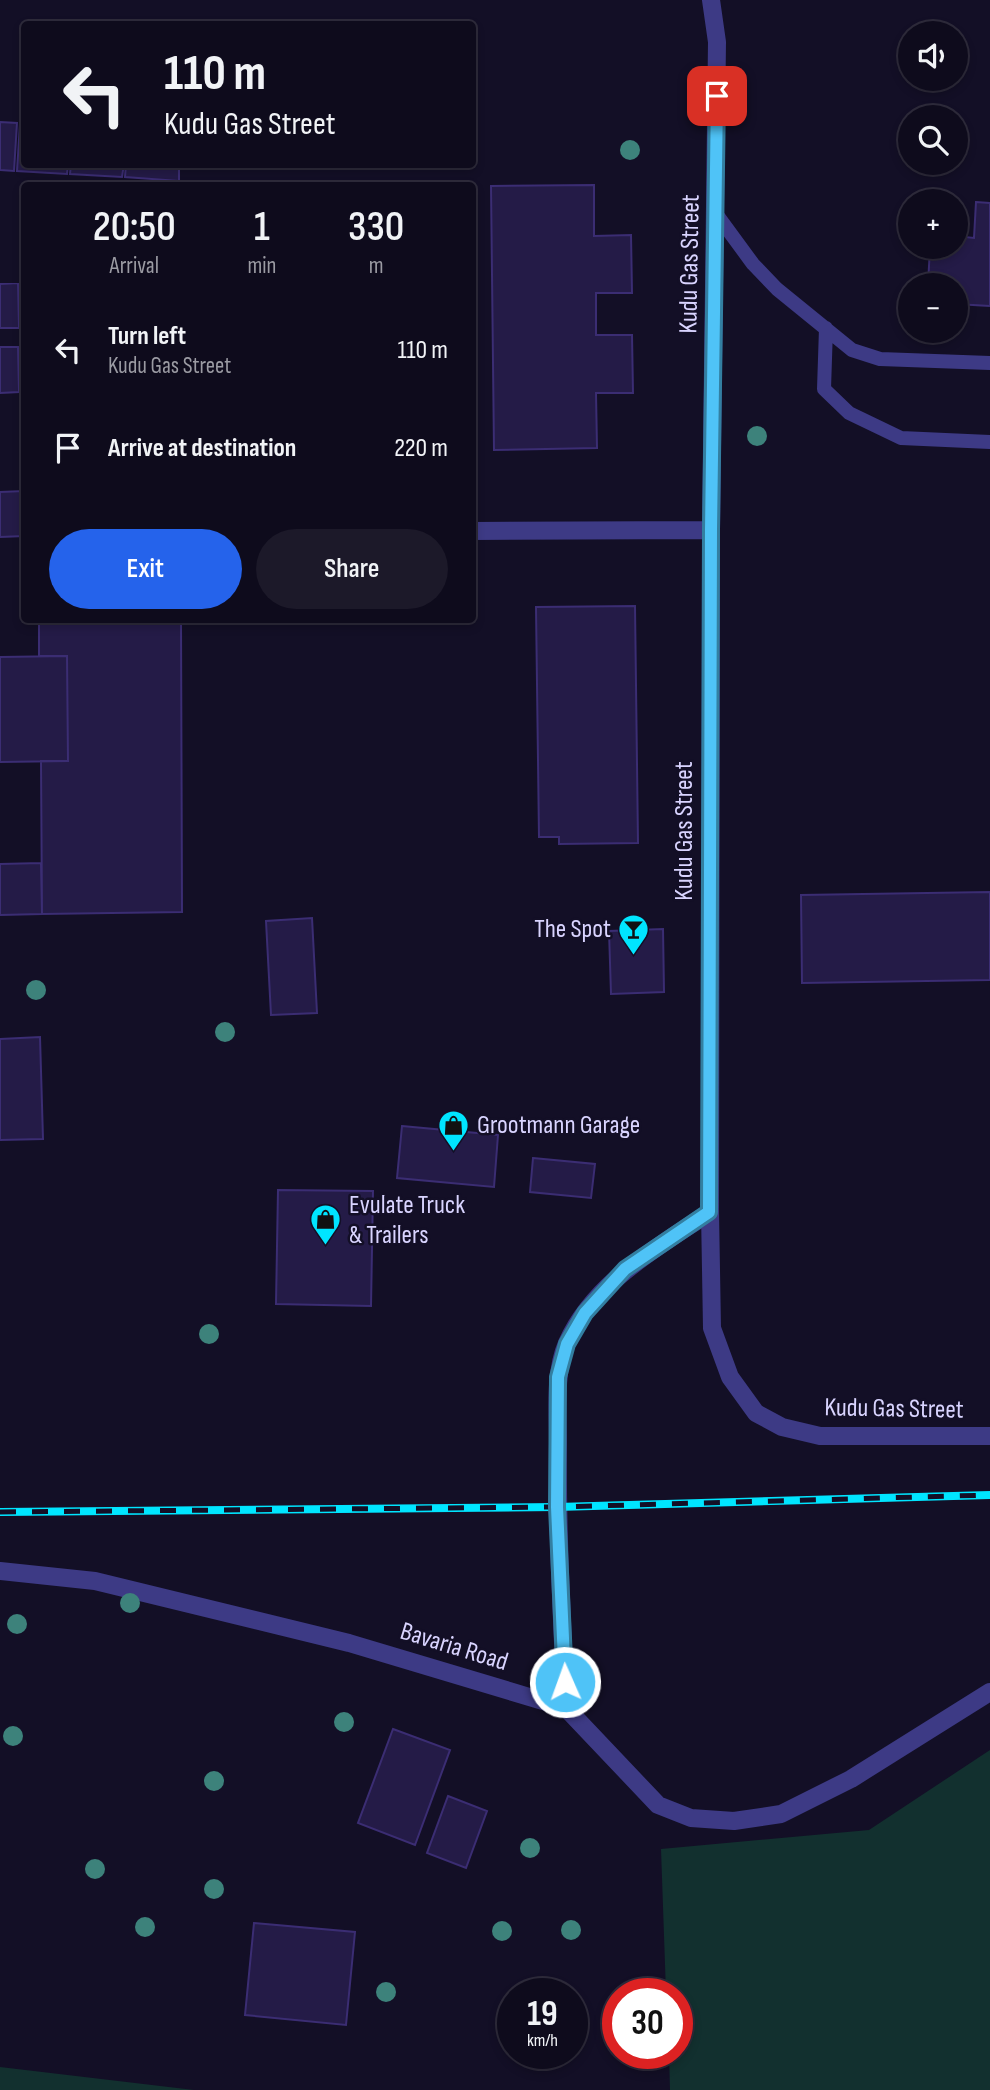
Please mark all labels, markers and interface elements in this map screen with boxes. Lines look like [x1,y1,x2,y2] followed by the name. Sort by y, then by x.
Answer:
[898,21,968,343] map controls
[898,21,968,91] button: sound
[164,45,266,104] text: 110 m
[49,49,140,140] icon: left
[687,66,747,126] pin
[698,77,736,115] icon: arrive
[164,105,336,144] text: Kudu Gas Street
[898,105,968,175] button: search
[898,189,968,259] button: +
[673,194,707,334] street label: Kudu Gas Street
[93,202,176,253] text: 20:50
[254,202,270,253] text: 1
[348,202,404,253] text: 330
[109,252,159,280] text: Arrival
[247,252,276,280] text: min
[369,252,384,280] text: m
[898,273,968,343] button: −
[108,321,186,352] text: Turn left
[49,331,87,369] icon: left
[397,335,448,366] text: 110 m
[108,352,231,380] text: Kudu Gas Street
[49,429,87,467] icon: arrive
[108,433,296,464] text: Arrive at destination
[394,433,448,464] text: 220 m
[49,529,242,609] button: Exit
[256,529,448,609] button: Share
[669,761,700,901] street label: Kudu Gas Street
[617,912,651,956] bar icon: The Spot
[534,914,611,945] place label: The Spot
[437,1108,471,1152] shop icon: Grootmann Garage
[477,1110,640,1141] place label: Grootmann Garage
[349,1190,465,1251] place label: Evulate Truck & Trailers
[309,1203,343,1247] shop icon: Evulate Truck & Trailers
[824,1392,964,1426] street label: Kudu Gas Street
[396,1616,512,1678] street label: Bavaria Road
[528,1645,602,1719] position arrow
[602,1978,693,2069] speed limit sign: 30
[527,1993,558,2036] text: 19
[527,2030,558,2051] text: km/h

